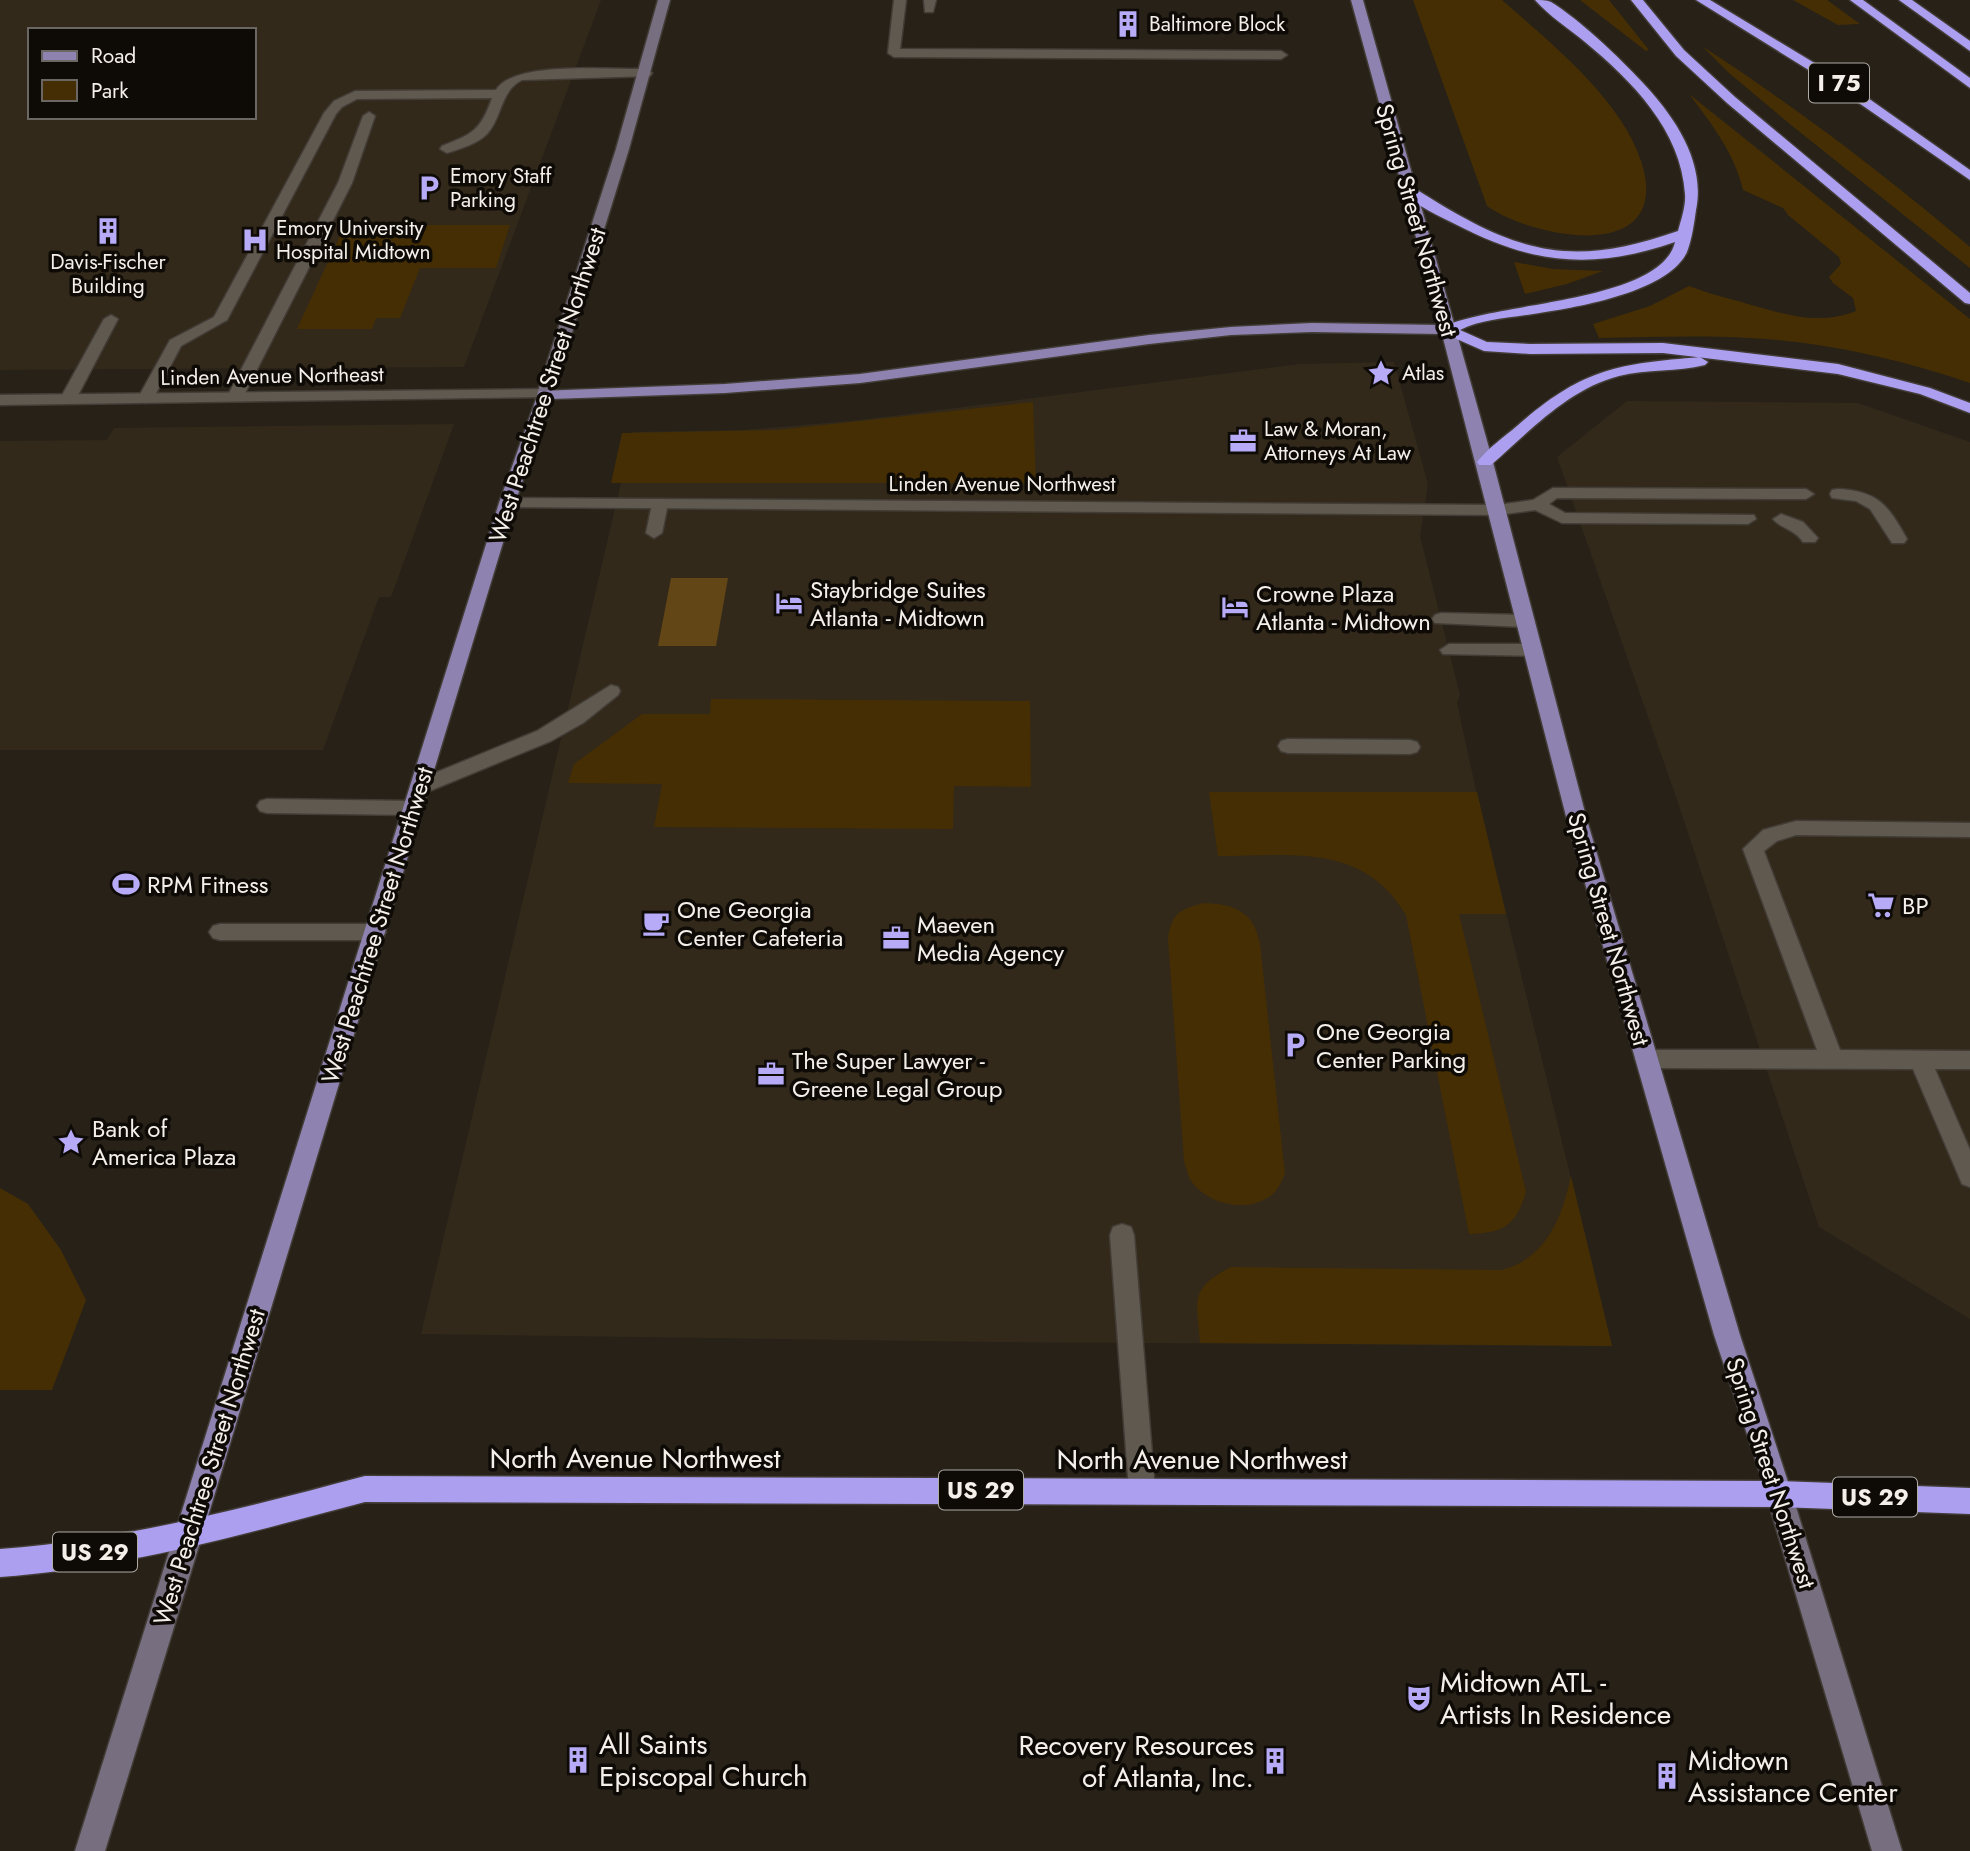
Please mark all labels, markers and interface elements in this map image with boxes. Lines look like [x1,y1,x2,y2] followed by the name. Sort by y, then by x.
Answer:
[1113,9,1143,39] building icon: Baltimore Block
[1149,9,1286,39] place label: Baltimore Block
[28,28,256,119] legend
[91,41,136,71] text: Road
[1809,64,1869,102] road number: I 75
[91,76,129,106] text: Park
[1367,99,1467,341] street label: Spring Street Northwest
[450,161,552,215] place label: Emory Staff Parking
[414,173,444,203] parking icon: Emory Staff Parking
[276,213,431,267] place label: Emory University Hospital Midtown
[93,216,123,246] building icon: Davis-Fischer Building
[479,223,615,547] street label: West Peachtree Street Northwest
[240,225,270,255] hospital icon: Emory University Hospital Midtown
[50,247,166,301] place label: Davis-Fischer Building
[1366,358,1396,388] place icon: Atlas
[1402,358,1444,388] place label: Atlas
[160,359,384,393] street label: Linden Avenue Northeast
[1264,414,1412,468] place label: Law & Moran, Attorneys At Law
[1228,426,1258,456] office icon: Law & Moran, Attorneys At Law
[889,469,1115,499] street label: Linden Avenue Northwest
[810,572,986,635] place label: Staybridge Suites Atlanta - Midtown
[1256,576,1431,639] place label: Crowne Plaza Atlanta - Midtown
[774,588,804,618] hotel icon: Staybridge Suites Atlanta - Midtown
[1220,592,1250,622] hotel icon: Crowne Plaza Atlanta - Midtown
[312,762,442,1088] street label: West Peachtree Street Northwest
[1559,808,1659,1050] street label: Spring Street Northwest
[147,867,269,902] place label: RPM Fitness
[111,869,141,899] sports icon: RPM Fitness
[1902,888,1929,923] place label: BP
[1866,890,1896,920] supermarket icon: BP
[677,892,843,955] place label: One Georgia Center Cafeteria
[917,907,1064,970] place label: Maeven Media Agency
[641,908,671,938] cafe icon: One Georgia Center Cafeteria
[881,923,911,953] office icon: Maeven Media Agency
[1316,1014,1466,1077] place label: One Georgia Center Parking
[1280,1030,1310,1060] parking icon: One Georgia Center Parking
[792,1043,1002,1106] place label: The Super Lawyer - Greene Legal Group
[756,1059,786,1089] office icon: The Super Lawyer - Greene Legal Group
[92,1111,236,1174] place label: Bank of America Plaza
[56,1127,86,1157] place icon: Bank of America Plaza
[144,1304,274,1630] street label: West Peachtree Street Northwest
[1717,1353,1825,1593] street label: Spring Street Northwest
[490,1438,781,1479] street label: North Avenue Northwest
[1057,1439,1348,1480] street label: North Avenue Northwest
[939,1470,1023,1510] road number: US 29
[1833,1478,1917,1516] road number: US 29
[53,1532,137,1572] road number: US 29
[1440,1662,1671,1735] place label: Midtown ATL - Artists In Residence
[1404,1683,1434,1713] theatre icon: Midtown ATL - Artists In Residence
[599,1724,808,1797] place label: All Saints Episcopal Church
[1019,1725,1254,1798] place label: Recovery Resources of Atlanta, Inc.
[1688,1740,1898,1813] place label: Midtown Assistance Center
[563,1745,593,1775] building icon: All Saints Episcopal Church
[1260,1746,1290,1776] building icon: Recovery Resources of Atlanta, Inc.
[1652,1761,1682,1791] building icon: Midtown Assistance Center

